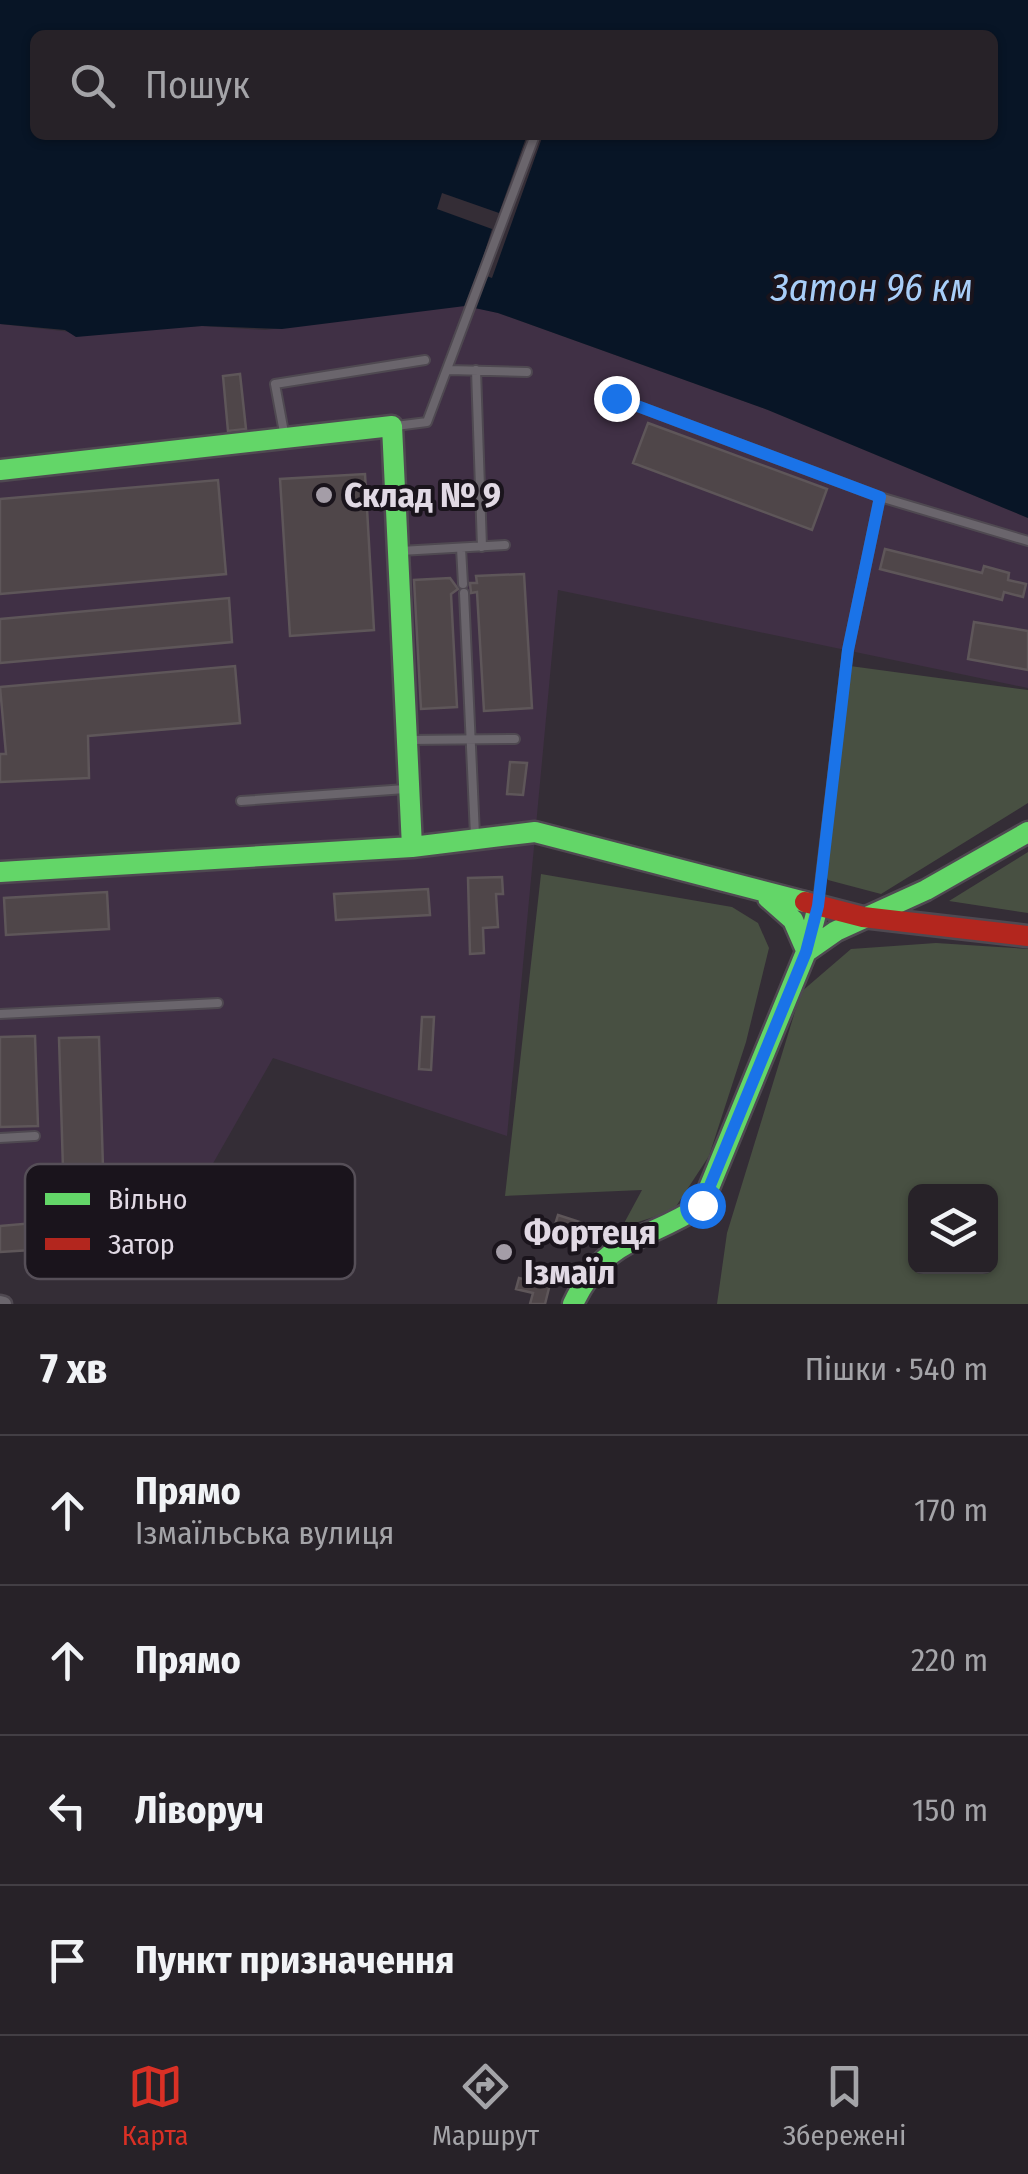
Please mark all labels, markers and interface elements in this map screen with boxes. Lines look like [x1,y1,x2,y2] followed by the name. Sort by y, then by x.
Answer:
[30,30,998,140] search box
[65,58,120,113] icon: search
[145,62,250,108] text: Пошук
[770,265,973,311] water label: Затон 96 км
[594,376,640,422] route end
[344,474,501,516] place label: Склад № 9
[313,484,335,506] marker: Склад № 9
[25,1164,355,1279] legend
[108,1183,187,1216] text: Вільно
[680,1183,726,1229] route start
[908,1184,998,1274] map controls
[908,1184,998,1274] button: layers
[524,1211,656,1293] place label: Фортеця Ізмаїл
[108,1228,175,1261] text: Затор
[493,1241,515,1263] marker: Фортеця Ізмаїл
[40,1344,108,1394] text: 7 хв
[805,1350,988,1388] text: Пішки · 540 m
[135,1468,241,1514] text: Прямо
[40,1483,95,1538] icon: ahead
[914,1491,988,1529] text: 170 m
[135,1514,394,1552] text: Ізмаїльська вулиця
[40,1633,95,1688] icon: ahead
[135,1637,241,1683] text: Прямо
[911,1641,988,1679] text: 220 m
[40,1783,95,1838] icon: left
[135,1787,264,1833] text: Ліворуч
[912,1791,988,1829] text: 150 m
[40,1933,95,1988] icon: arrive
[135,1937,454,1983] text: Пункт призначення
[122,2059,189,2152] tab: Карта
[432,2059,539,2152] tab: Маршрут
[783,2059,906,2152] tab: Збережені

